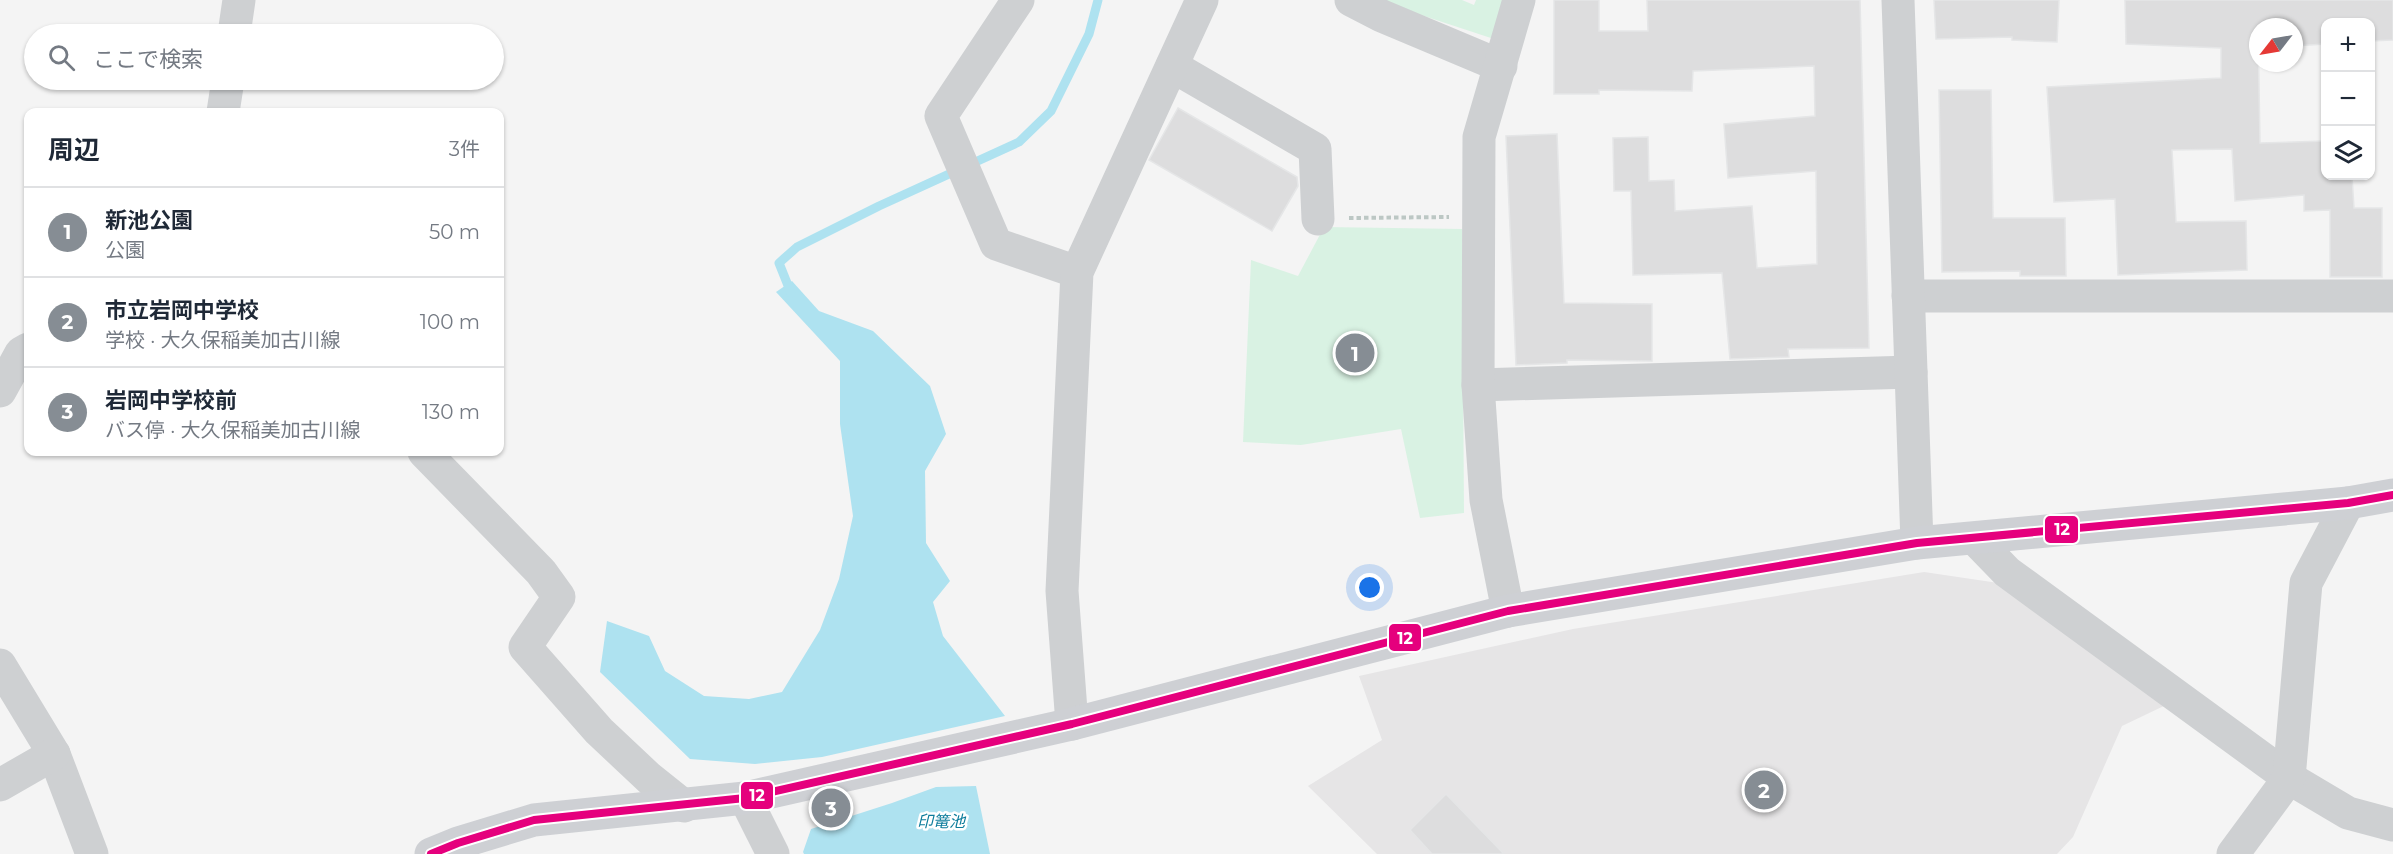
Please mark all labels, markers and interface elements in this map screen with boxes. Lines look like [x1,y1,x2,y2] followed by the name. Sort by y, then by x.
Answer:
[2249,18,2303,72] north arrow
[2321,18,2375,180] map controls
[2321,18,2375,72] button: +
[24,24,504,90] search box
[45,41,78,74] icon: search
[93,46,203,73] text: ここで検索
[2321,72,2375,126] button: −
[2321,126,2375,180] button: layers
[48,134,100,166] text: 周辺
[449,137,480,161] text: 3件
[105,207,193,234] text: 新池公園
[64,220,71,244] text: 1
[429,220,480,244] text: 50 m
[105,238,145,262] text: 公園
[105,297,259,324] text: 市立岩岡中学校
[62,310,73,334] text: 2
[420,310,480,334] text: 100 m
[105,328,341,352] text: 学校 · 大久保稲美加古川線
[1336,330,1374,376] pin: 1
[105,387,237,414] text: 岩岡中学校前
[62,400,73,424] text: 3
[422,400,480,424] text: 130 m
[105,418,361,442] text: バス停 · 大久保稲美加古川線
[2044,515,2079,544] line badge: 12
[2054,520,2070,539] text: 12
[1355,573,1384,602] your location
[1388,623,1422,652] line badge: 12
[1397,629,1413,648] text: 12
[1744,768,1784,812] pin: 2
[740,781,774,810] line badge: 12
[749,786,765,805] text: 12
[812,786,850,830] pin: 3
[917,812,967,831] water label: 印篭池

